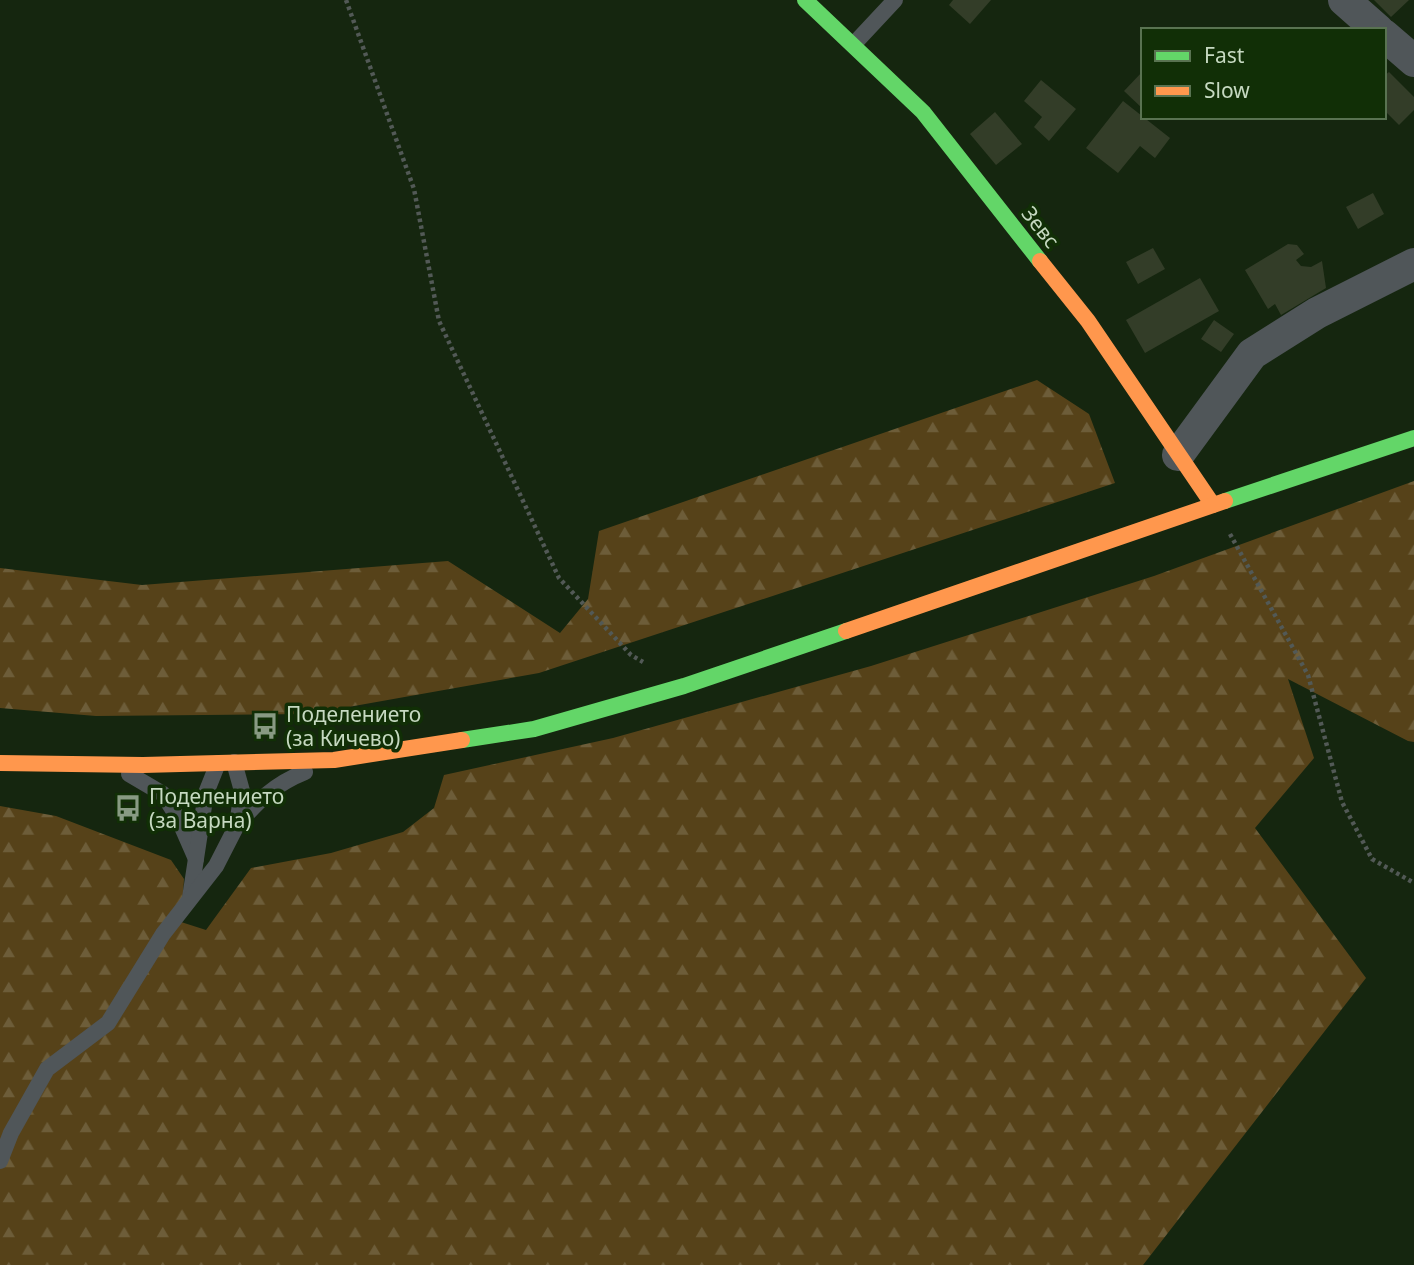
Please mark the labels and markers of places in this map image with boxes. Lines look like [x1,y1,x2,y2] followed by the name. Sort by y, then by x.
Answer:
[286,700,421,752] place label: Поделението (за Кичево)
[250,711,280,741] bus stop icon: Поделението (за Кичево)
[149,782,284,834] place label: Поделението (за Варна)
[113,793,143,823] bus stop icon: Поделението (за Варна)

